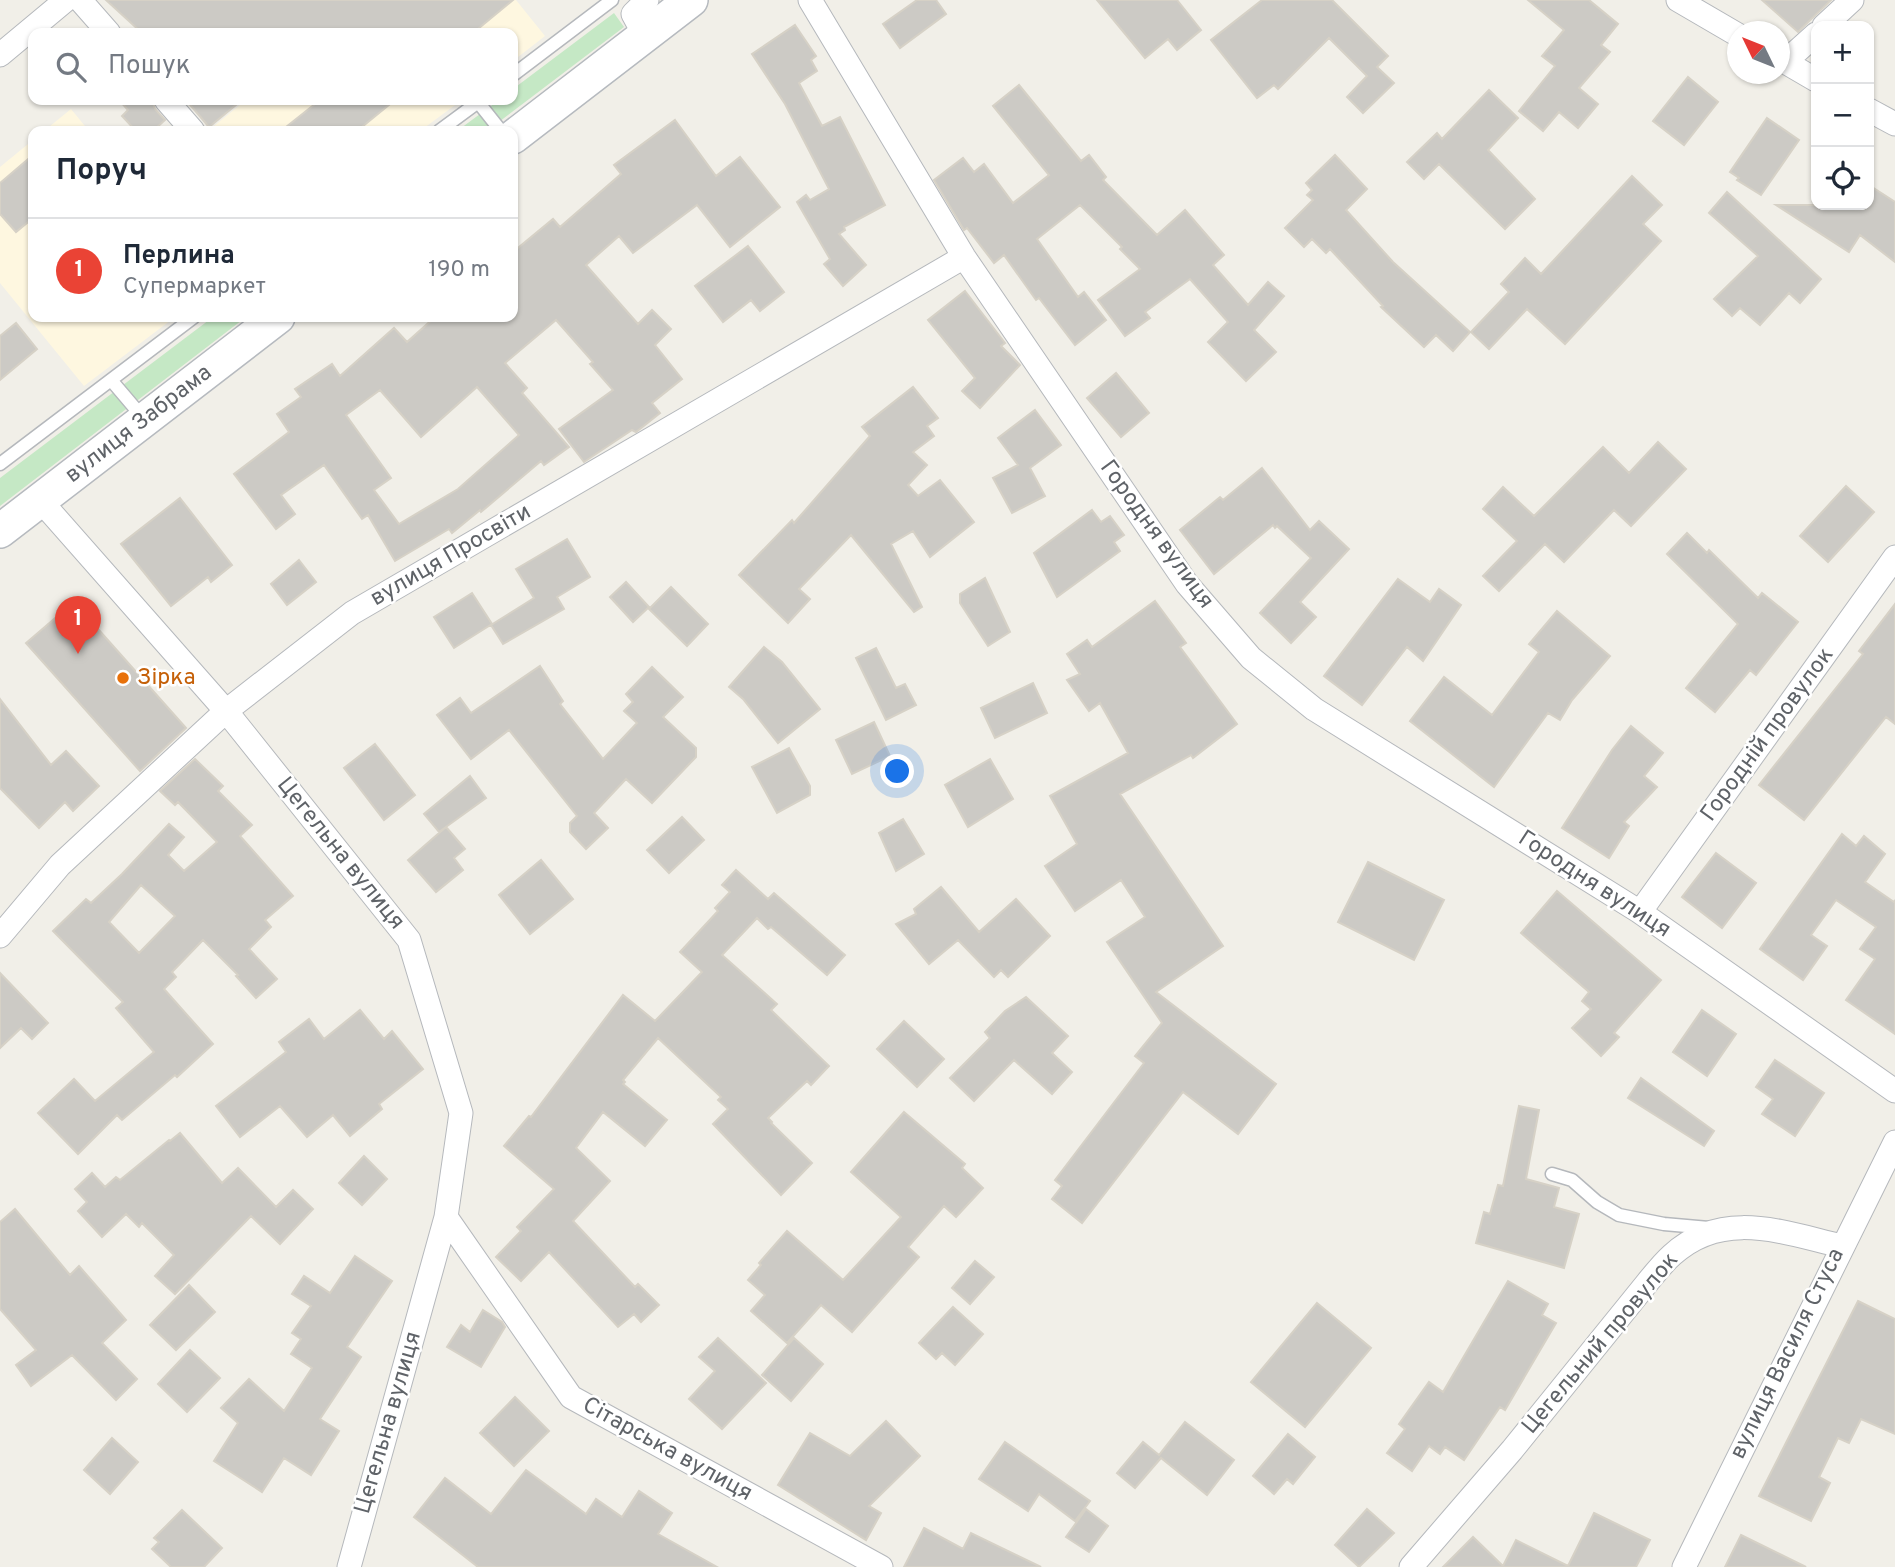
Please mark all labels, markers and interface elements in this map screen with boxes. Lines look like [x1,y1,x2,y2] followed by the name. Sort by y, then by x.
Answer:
[1727,21,1790,84] north arrow
[1811,21,1874,210] map controls
[1811,21,1874,84] button: +
[28,28,518,105] search box
[52,48,90,86] icon: search
[108,50,191,83] text: Пошук
[1811,84,1874,147] button: −
[1811,147,1874,210] button: locate
[56,153,147,190] text: Поруч
[123,240,235,273] text: Перлина
[74,256,84,285] text: 1
[428,256,490,285] text: 190 m
[123,273,266,302] text: Супермаркет
[59,359,218,490] street label: вулиця Забрама
[1092,455,1220,615] street label: Городня вулиця
[365,498,537,614] street label: вулиця Просвіти
[55,596,101,654] pin: 1
[1695,642,1841,828] street label: Городній провулок
[137,664,196,693] place label: Зірка
[115,670,131,686] marker: Зірка
[880,754,914,788] your location
[269,772,411,936] street label: Цегельна вулиця
[1512,825,1676,945] street label: Городня вулиця
[1724,1244,1852,1464] street label: вулиця Василя Стуса
[1516,1247,1686,1441] street label: Цегельний провулок
[349,1329,429,1517] street label: Цегельна вулиця
[577,1391,757,1509] street label: Сітарська вулиця

